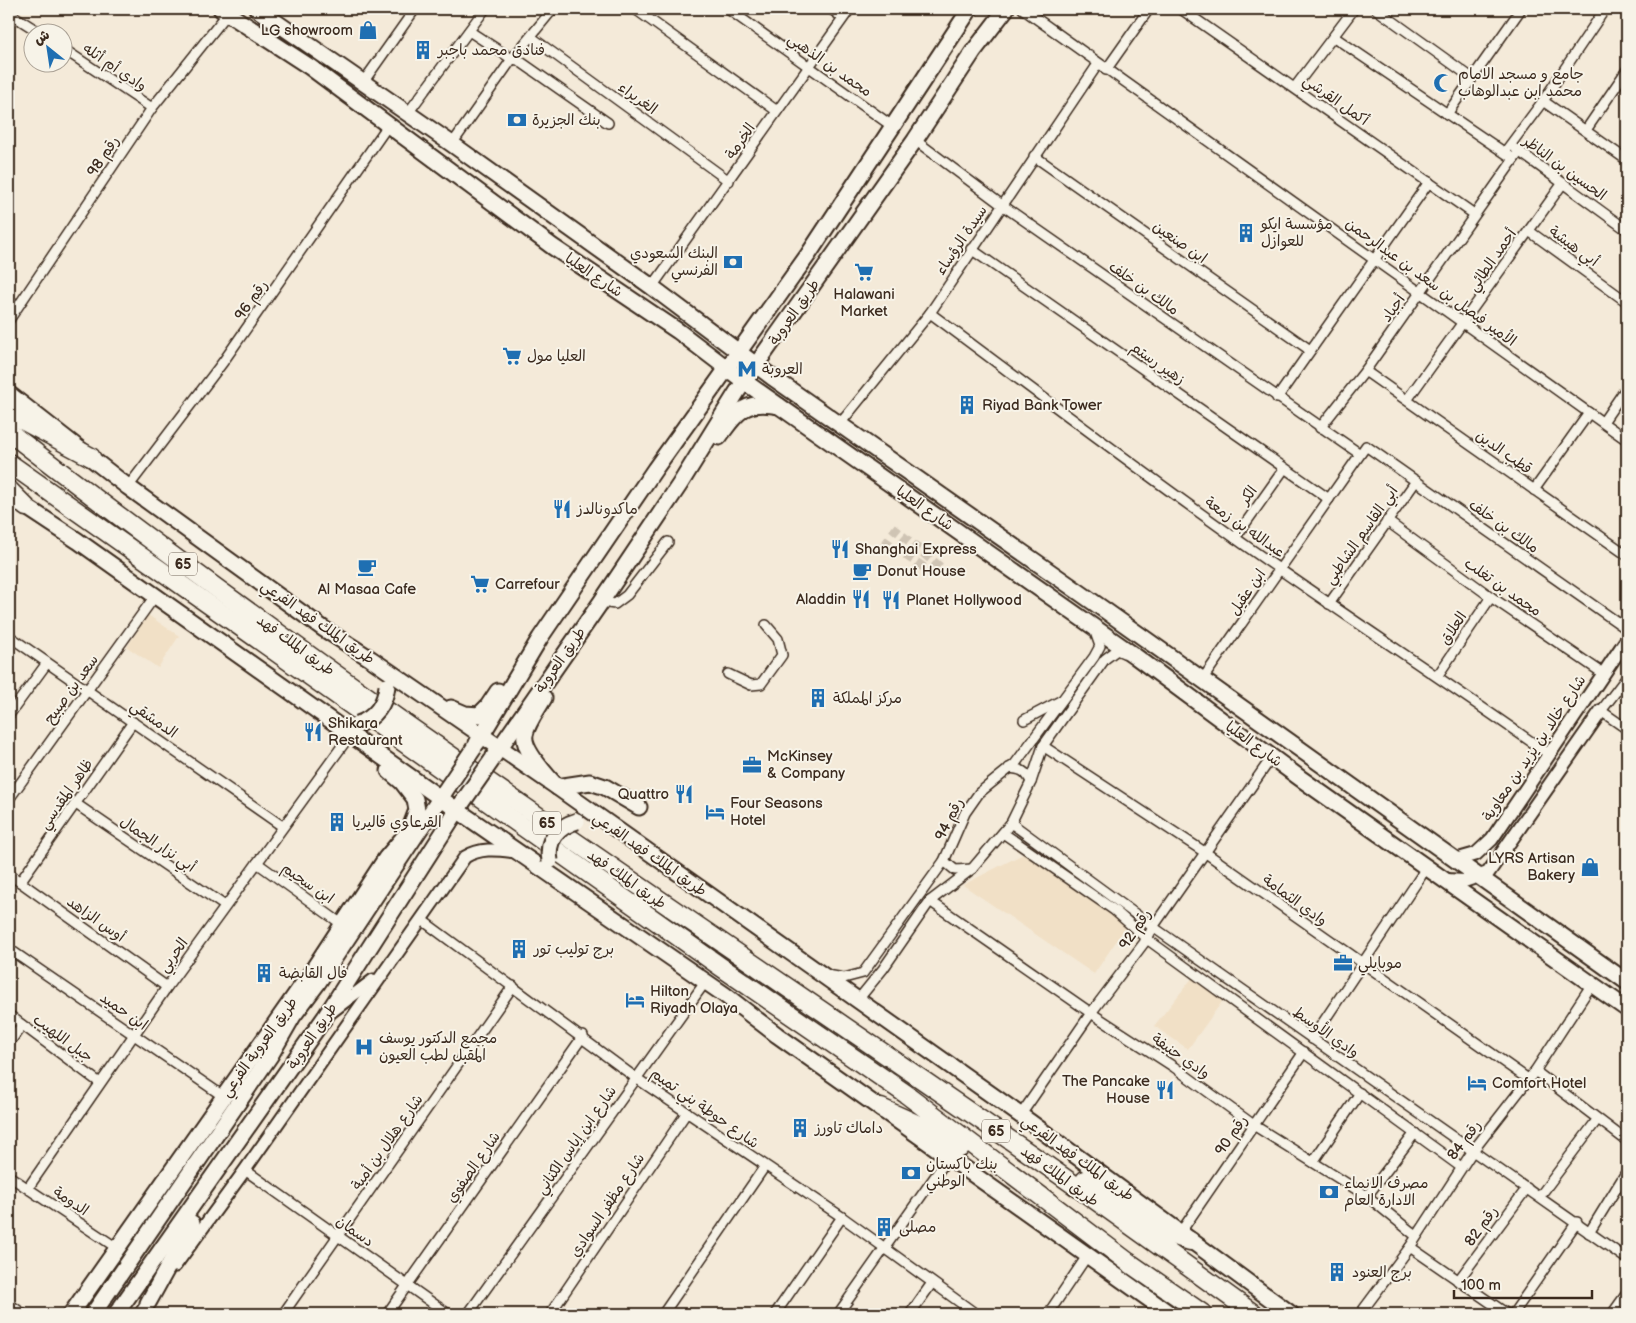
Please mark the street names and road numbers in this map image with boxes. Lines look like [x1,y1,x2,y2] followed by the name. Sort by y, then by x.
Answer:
[782,29,876,104] street label: محمد بن الذهبي
[78,39,150,97] street label: وادي أم أثله
[1297,71,1373,133] street label: أكمل القرشي
[614,78,661,119] street label: الغريراء
[721,119,760,163] street label: الخرمة
[1518,131,1610,205] street label: الحسين بن الناظر
[83,132,125,181] street label: رقم 98
[931,202,992,279] street label: سيدة الرؤساء
[1342,213,1520,351] street label: الأمير فيصل بن سعد بن عبدالرحمن
[1149,217,1210,268] street label: ابن صنعين
[1543,222,1603,273] street label: أبي هيشة
[1464,225,1524,297] street label: أحمد الطائي
[561,249,626,302] street label: شارع العليا
[1105,257,1183,320] street label: مالك بن خلف
[230,276,274,325] street label: رقم 96
[765,276,824,349] street label: طريق العروبة
[1377,290,1410,326] street label: أجياد
[1126,338,1189,390] street label: زهير رستم
[1472,426,1536,479] street label: قطب الدين
[892,482,957,535] street label: شارع العليا
[1234,482,1262,510] street label: الكر
[1320,482,1405,590] street label: أبي القاسم الشاطبي
[1201,493,1288,562] street label: عبدالله بن زمعة
[1465,495,1543,558] street label: مالك بن خلف
[169,552,197,576] road number: 65
[1460,554,1545,621] street label: محمد بن تغلب
[1225,566,1270,619] street label: ابن عقيل
[258,576,378,668] street label: طريق الملك فهد الفرعي
[1435,608,1471,649] street label: العلاق
[253,611,339,679] street label: طريق الملك فهد
[531,624,590,697] street label: طريق العروبة
[40,651,103,728] street label: سعد بن صبيح
[1478,672,1590,825] street label: شارع خالد بن يزيد بن معاوية
[125,696,181,745] street label: الدمشقي
[1222,717,1286,771] street label: شارع العليا
[35,755,100,835] street label: ظاهر المقدسي
[931,795,970,845] street label: رقم 94
[590,808,710,900] street label: طريق الملك فهد الفرعي
[533,811,561,834] road number: 65
[115,812,199,879] street label: أبي نزار الجمال
[584,845,670,913] street label: طريق الملك فهد
[277,859,337,910] street label: ابن سحيم
[1258,870,1331,931] street label: وادي الثمامة
[63,892,129,947] street label: أوس الزاهد
[1115,905,1158,954] street label: رقم 92
[154,934,195,978] street label: الحربي
[96,988,151,1035] street label: ابن حميد
[217,994,304,1103] street label: طريق العروبة الفرعي
[283,999,342,1073] street label: طريق العروبة
[1288,1002,1363,1063] street label: وادي الأوسط
[29,1010,96,1067] street label: جبل اللهيب
[1147,1029,1214,1084] street label: وادي حنيفة
[645,1064,763,1155] street label: شارع حوطة بني تميم
[532,1082,623,1200] street label: شارع ابن إياس الكناني
[347,1091,427,1194] street label: شارع هلال بن أمية
[1018,1111,1138,1205] street label: طريق الملك فهد الفرعي
[1211,1111,1254,1160] street label: رقم 90
[1443,1116,1487,1165] street label: رقم 84
[982,1120,1010,1142] road number: 65
[442,1128,506,1207] street label: شارع الصفوي
[1017,1142,1103,1210] street label: طريق الملك فهد
[566,1150,650,1261] street label: شارع مظفر السوادي
[49,1183,92,1220] street label: الدومة
[1460,1202,1504,1251] street label: رقم 82
[332,1212,377,1251] street label: دسمان

